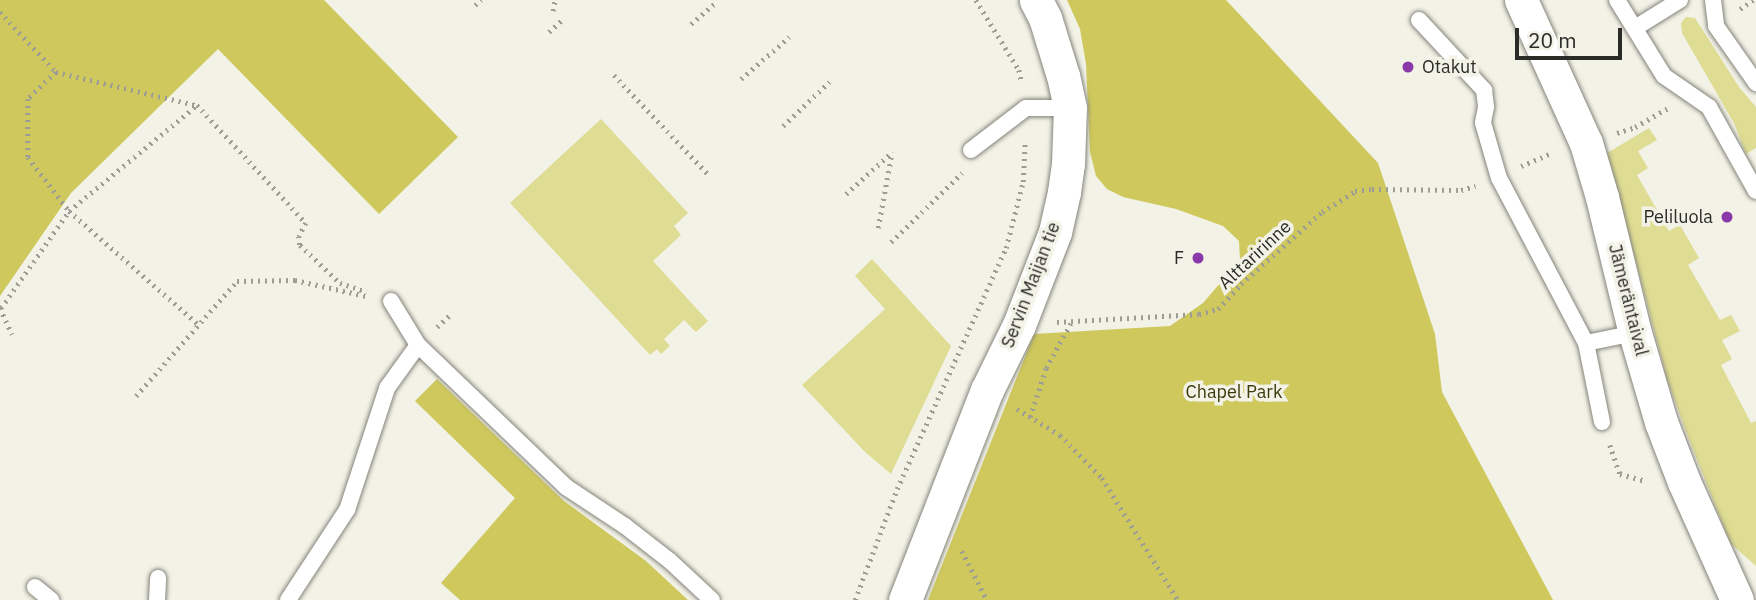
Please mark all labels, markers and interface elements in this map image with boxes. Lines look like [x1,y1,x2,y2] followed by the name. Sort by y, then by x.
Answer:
[1518,14,1625,58] scale bar
[1528,26,1577,54] text: 20 m
[1422,56,1477,78] place label: Otakut
[1400,59,1416,75] marker: Otakut
[1643,206,1713,228] place label: Peliluola
[1719,209,1735,225] marker: Peliluola
[1214,216,1296,294] street label: Alttaririnne
[997,219,1065,351] street label: Servin Maijan tie
[1604,242,1652,358] street label: Jämeräntaival
[1174,247,1184,269] place label: F
[1190,250,1206,266] marker: F
[1186,381,1282,403] park label: Chapel Park

